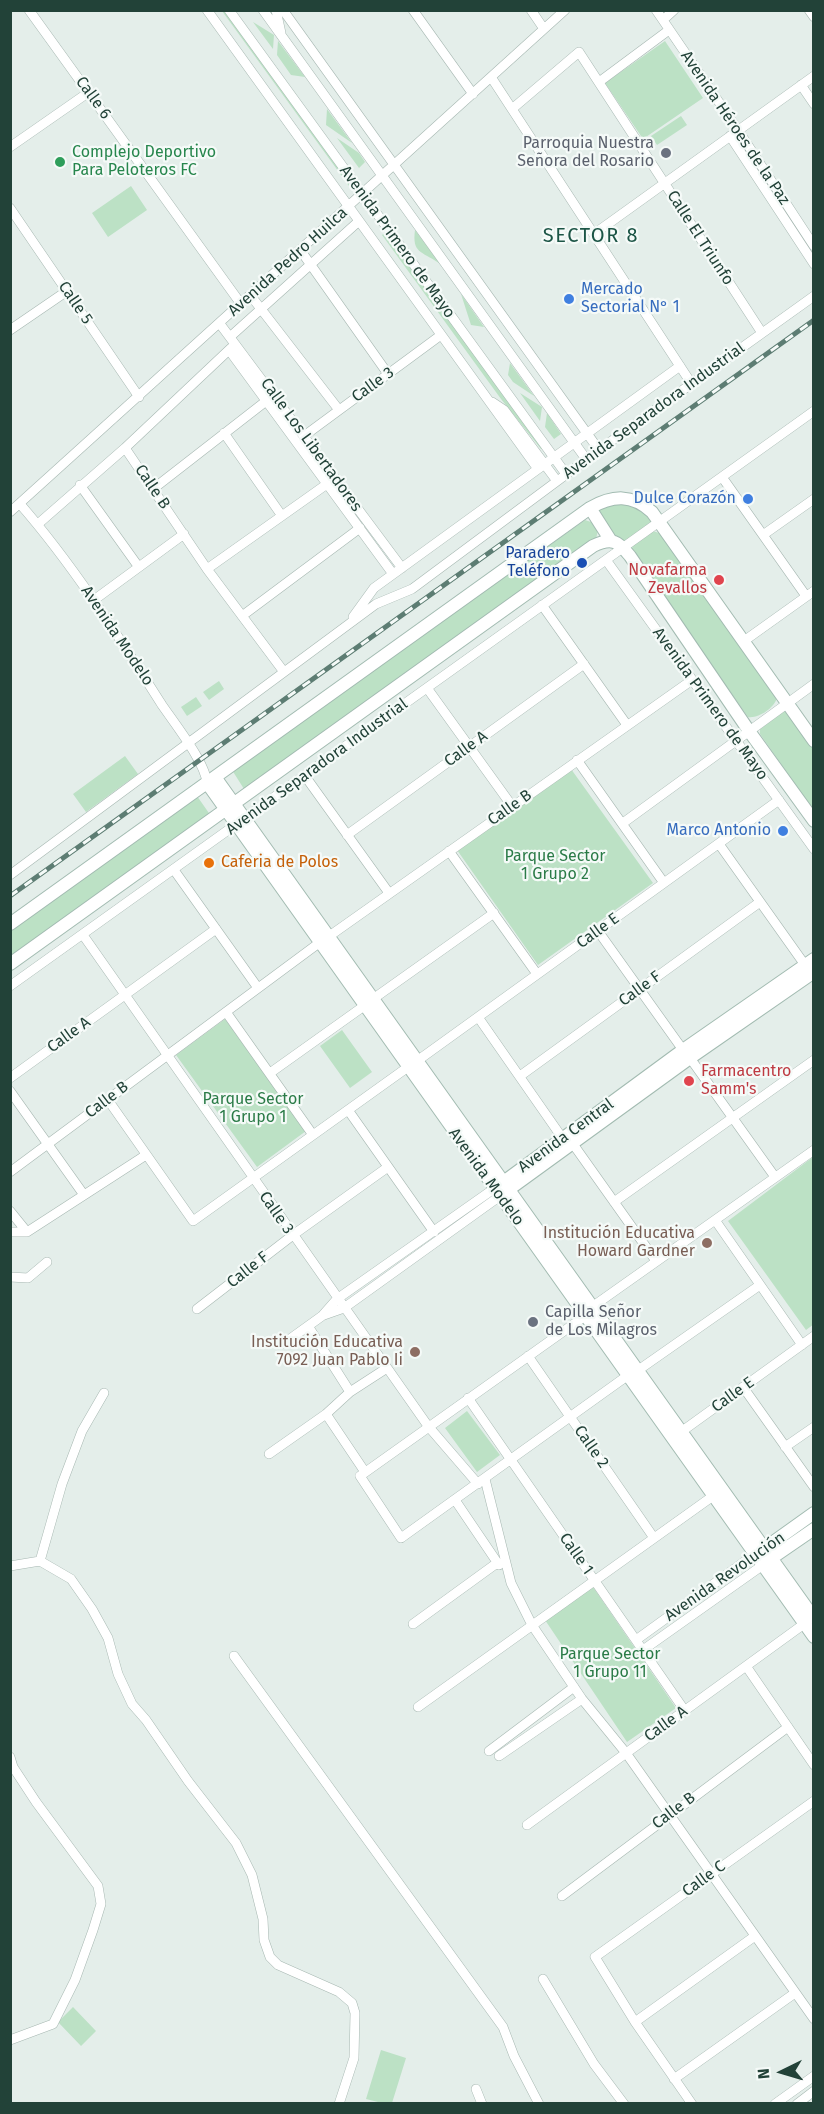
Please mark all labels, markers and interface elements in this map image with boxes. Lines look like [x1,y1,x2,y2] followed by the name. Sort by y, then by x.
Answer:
[676,47,794,209] street label: Avenida Héroes de la Paz
[71,73,115,123] street label: Calle 6
[517,134,654,172] place label: Parroquia Nuestra Señora del Rosario
[72,143,216,181] place label: Complejo Deportivo Para Peloteros FC
[659,146,673,160] marker: Parroquia Nuestra Señora del Rosario
[53,155,67,169] marker: Complejo Deportivo Para Peloteros FC
[335,162,459,322] street label: Avenida Primero de Mayo
[662,187,738,289] street label: Calle El Triunfo
[224,203,352,321] street label: Avenida Pedro Huilca
[543,224,639,248] district label: SECTOR 8
[54,278,96,328] street label: Calle 5
[581,280,680,318] place label: Mercado Sectorial N° 1
[562,292,576,306] marker: Mercado Sectorial N° 1
[560,339,748,483] street label: Avenida Separadora Industrial
[348,363,398,407] street label: Calle 3
[256,375,366,515] street label: Calle Los Libertadores
[130,461,174,513] street label: Calle B
[634,489,736,509] place label: Dulce Corazón
[741,492,755,506] marker: Dulce Corazón
[505,544,570,582] place label: Paradero Teléfono
[575,556,589,570] marker: Paradero Teléfono
[628,561,707,599] place label: Novafarma Zevallos
[712,573,726,587] marker: Novafarma Zevallos
[77,582,157,690] street label: Avenida Modelo
[648,624,772,784] street label: Avenida Primero de Mayo
[223,695,411,839] street label: Avenida Separadora Industrial
[441,727,491,771] street label: Calle A
[484,786,536,830] street label: Calle B
[667,821,771,841] place label: Marco Antonio
[776,824,790,838] marker: Marco Antonio
[505,847,605,885] park label: Parque Sector 1 Grupo 2
[221,853,338,873] place label: Caferia de Polos
[202,856,216,870] marker: Caferia de Polos
[573,909,623,953] street label: Calle E
[615,967,665,1011] street label: Calle F
[44,1013,94,1057] street label: Calle A
[701,1062,791,1100] place label: Farmacentro Samm's
[682,1074,696,1088] marker: Farmacentro Samm's
[82,1077,132,1123] street label: Calle B
[203,1090,303,1128] park label: Parque Sector 1 Grupo 1
[514,1095,618,1177] street label: Avenida Central
[444,1124,528,1230] street label: Avenida Modelo
[254,1188,298,1238] street label: Calle 3
[543,1224,695,1262] place label: Institución Educativa Howard Gardner
[700,1236,714,1250] marker: Institución Educativa Howard Gardner
[223,1248,273,1292] street label: Calle F
[545,1303,657,1341] place label: Capilla Señor de Los Milagros
[526,1315,540,1329] marker: Capilla Señor de Los Milagros
[251,1333,403,1371] place label: Institución Educativa 7092 Juan Pablo Ii
[408,1345,422,1359] marker: Institución Educativa 7092 Juan Pablo Ii
[708,1373,758,1417] street label: Calle E
[570,1422,612,1472] street label: Calle 2
[661,1528,789,1626] street label: Avenida Revolución
[555,1529,597,1579] street label: Calle 1
[560,1645,660,1683] park label: Parque Sector 1 Grupo 11
[641,1702,691,1746] street label: Calle A
[649,1788,699,1834] street label: Calle B
[679,1857,729,1901] street label: Calle C
[752,2042,812,2102] north arrow
[754,2068,773,2080] text: N

